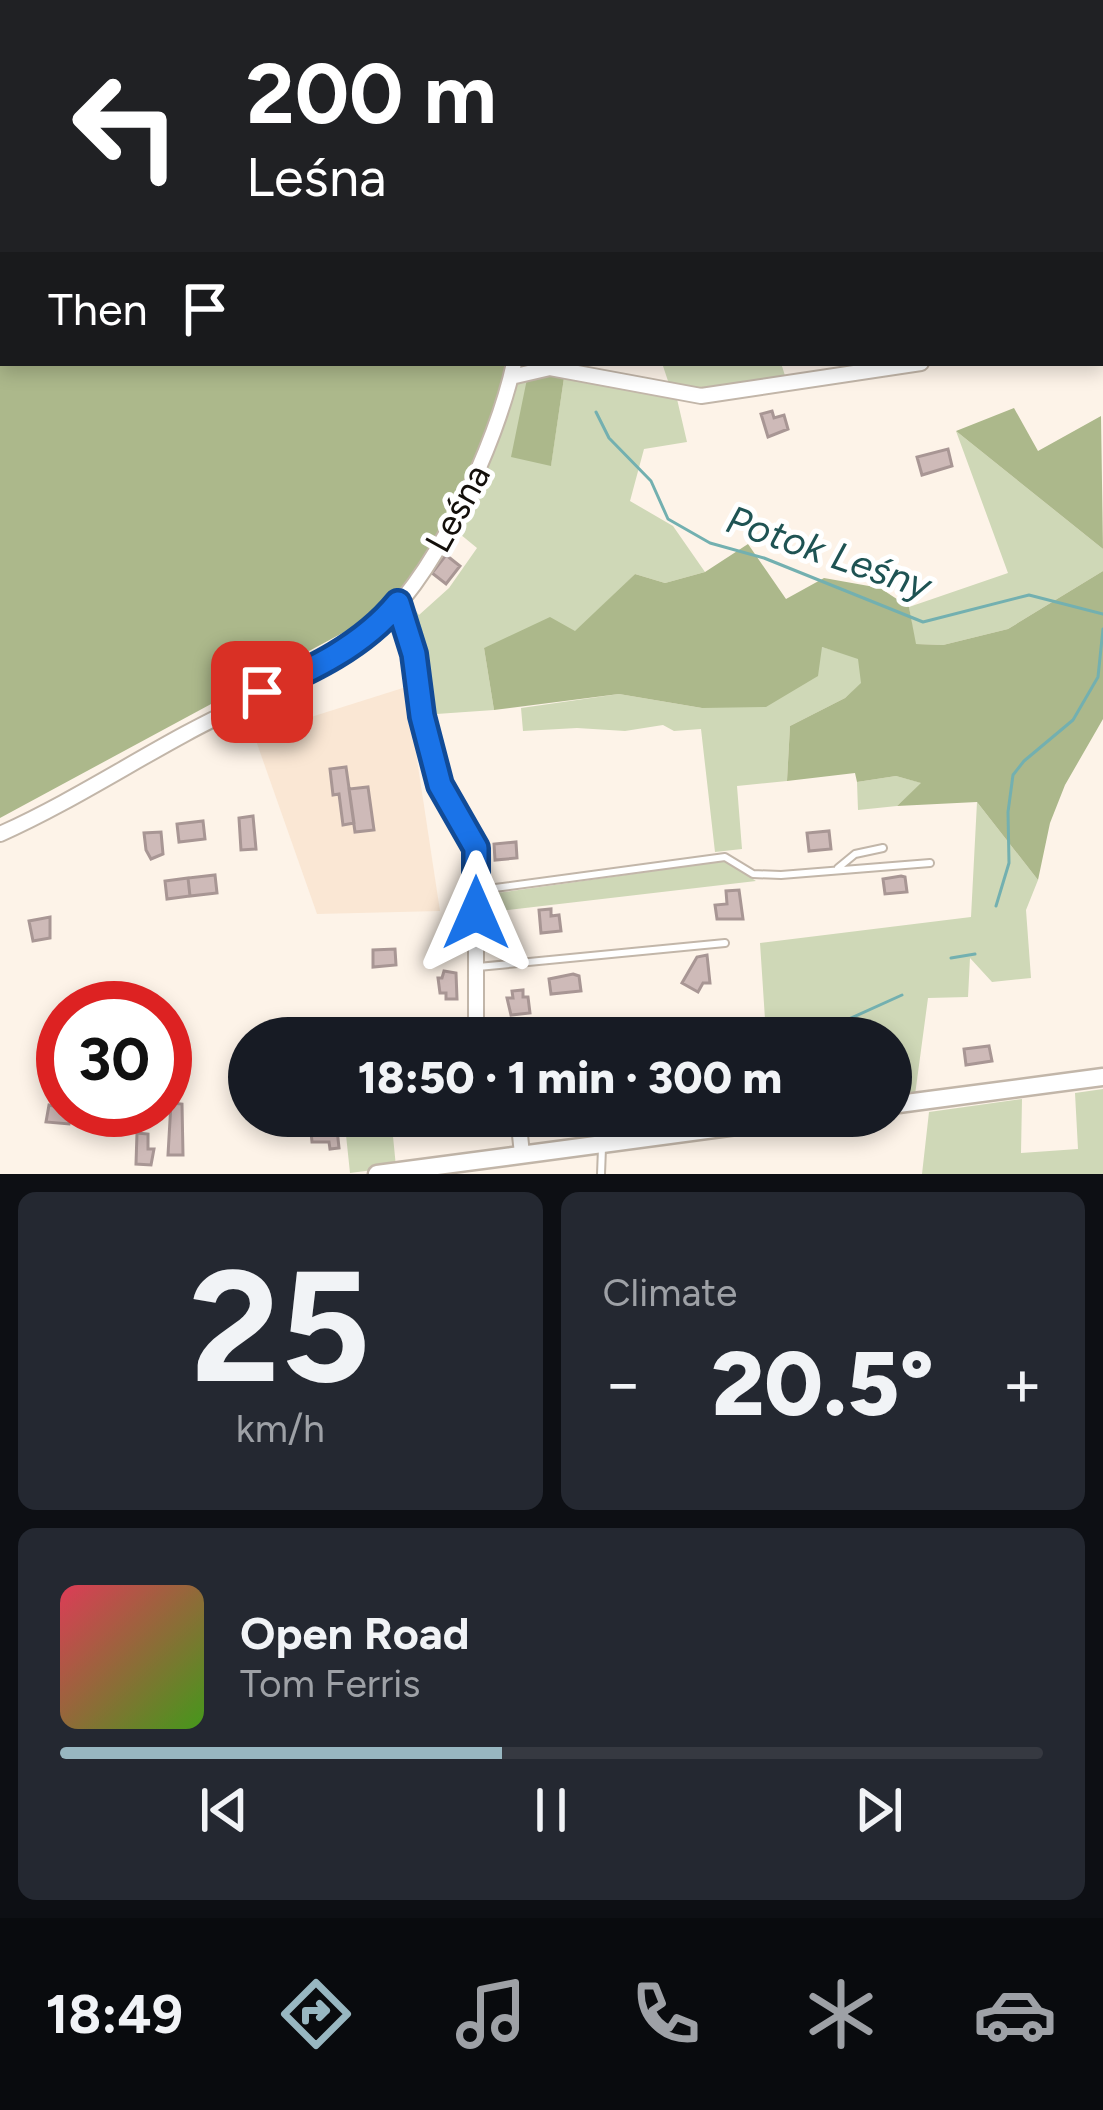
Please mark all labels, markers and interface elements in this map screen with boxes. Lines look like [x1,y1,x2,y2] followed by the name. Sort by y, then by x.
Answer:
[246,43,497,144] text: 200 m
[48,48,204,204] icon: left
[246,145,387,210] text: Leśna
[172,276,238,342] icon: arrive
[48,282,148,336] text: Then
[416,457,499,560] street label: Leśna
[721,496,939,610] water label: Potok Leśny
[211,641,313,743] pin
[229,659,295,725] icon: arrive
[413,850,539,976] position arrow
[36,981,192,1137] speed limit sign: 30
[358,1050,782,1104] text: 18:50 · 1 min · 300 m
[190,1233,371,1420] text: 25
[603,1269,737,1316] text: Climate
[711,1329,934,1438] text: 20.5°
[603,1343,644,1423] text: −
[1002,1343,1043,1423] text: +
[236,1405,325,1452] text: km/h
[240,1606,470,1660] text: Open Road
[240,1660,420,1707] text: Tom Ferris
[191,1777,257,1843] icon: previous
[518,1777,584,1843] icon: pause
[846,1777,912,1843] icon: next
[274,1972,358,2056] icon: directions
[449,1972,533,2056] icon: music
[624,1972,708,2056] icon: phone
[799,1972,883,2056] icon: climate
[973,1972,1057,2056] icon: car
[45,1982,183,2047] text: 18:49

